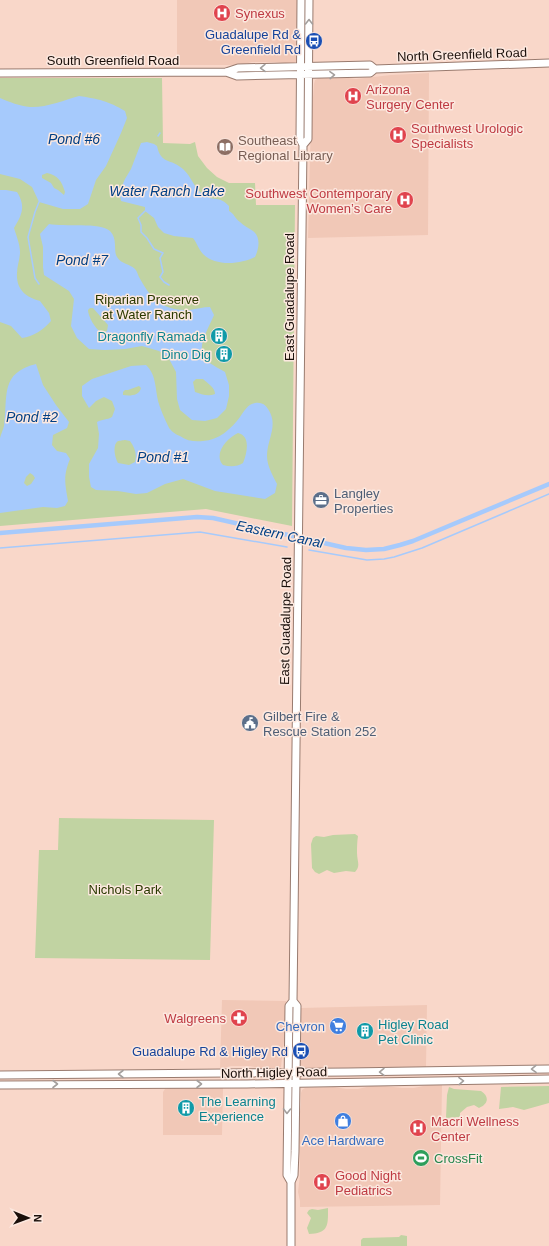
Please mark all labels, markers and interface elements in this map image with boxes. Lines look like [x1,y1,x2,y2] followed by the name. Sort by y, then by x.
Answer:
[212,3,232,23] hospital icon: Synexus
[235,6,285,21] place label: Synexus
[305,19,313,25] one-way arrow
[205,27,301,57] place label: Guadalupe Rd & Greenfield Rd
[304,31,324,51] bus stop icon: Guadalupe Rd & Greenfield Rd
[397,45,527,64] street label: North Greenfield Road
[47,53,179,68] street label: South Greenfield Road
[260,64,266,72] one-way arrow
[329,71,335,79] one-way arrow
[366,82,455,112] place label: Arizona Surgery Center
[343,86,363,106] hospital icon: Arizona Surgery Center
[411,121,523,151] place label: Southwest Urologic Specialists
[388,125,408,145] hospital icon: Southwest Urologic Specialists
[48,131,100,147] water label: Pond #6
[238,133,333,163] place label: Southeast Regional Library
[215,137,235,157] library icon: Southeast Regional Library
[109,183,225,199] water label: Water Ranch Lake
[245,186,392,216] place label: Southwest Contemporary Women’s Care
[395,190,415,210] hospital icon: Southwest Contemporary Women’s Care
[282,233,297,361] street label: East Guadalupe Road
[56,252,109,268] water label: Pond #7
[95,292,199,322] park label: Riparian Preserve at Water Ranch
[209,326,229,346] building icon: Dragonfly Ramada
[98,329,207,344] place label: Dragonfly Ramada
[214,344,234,364] building icon: Dino Dig
[161,347,211,362] place label: Dino Dig
[6,409,58,425] water label: Pond #2
[137,449,189,465] water label: Pond #1
[334,486,394,516] place label: Langley Properties
[311,490,331,510] office icon: Langley Properties
[235,517,326,551] water label: Eastern Canal
[277,557,294,685] street label: East Guadalupe Road
[263,709,376,739] place label: Gilbert Fire & Rescue Station 252
[240,713,260,733] public building icon: Gilbert Fire & Rescue Station 252
[89,882,162,897] park label: Nichols Park
[229,1008,249,1028] pharmacy icon: Walgreens
[164,1011,226,1026] place label: Walgreens
[328,1016,348,1036] supermarket icon: Chevron
[378,1017,449,1047] place label: Higley Road Pet Clinic
[276,1019,325,1034] place label: Chevron
[355,1021,375,1041] building icon: Higley Road Pet Clinic
[291,1041,311,1061] bus stop icon: Guadalupe Rd & Higley Rd
[132,1044,288,1059] place label: Guadalupe Rd & Higley Rd
[221,1064,327,1081] street label: North Higley Road
[531,1065,537,1074] one-way arrow
[379,1068,385,1076] one-way arrow
[118,1070,124,1078] one-way arrow
[458,1076,464,1085] one-way arrow
[52,1080,58,1088] one-way arrow
[196,1080,202,1088] one-way arrow
[199,1094,276,1124] place label: The Learning Experience
[176,1098,196,1118] building icon: The Learning Experience
[283,1108,292,1114] one-way arrow
[333,1111,353,1131] shop icon: Ace Hardware
[431,1114,519,1144] place label: Macri Wellness Center
[408,1118,428,1138] hospital icon: Macri Wellness Center
[302,1133,384,1148] place label: Ace Hardware
[411,1148,431,1168] sports icon: CrossFit
[434,1151,483,1166] place label: CrossFit
[335,1168,401,1198] place label: Good Night Pediatrics
[312,1172,332,1192] hospital icon: Good Night Pediatrics
[8,1198,48,1238] north arrow
[32,1214,44,1222] text: N

